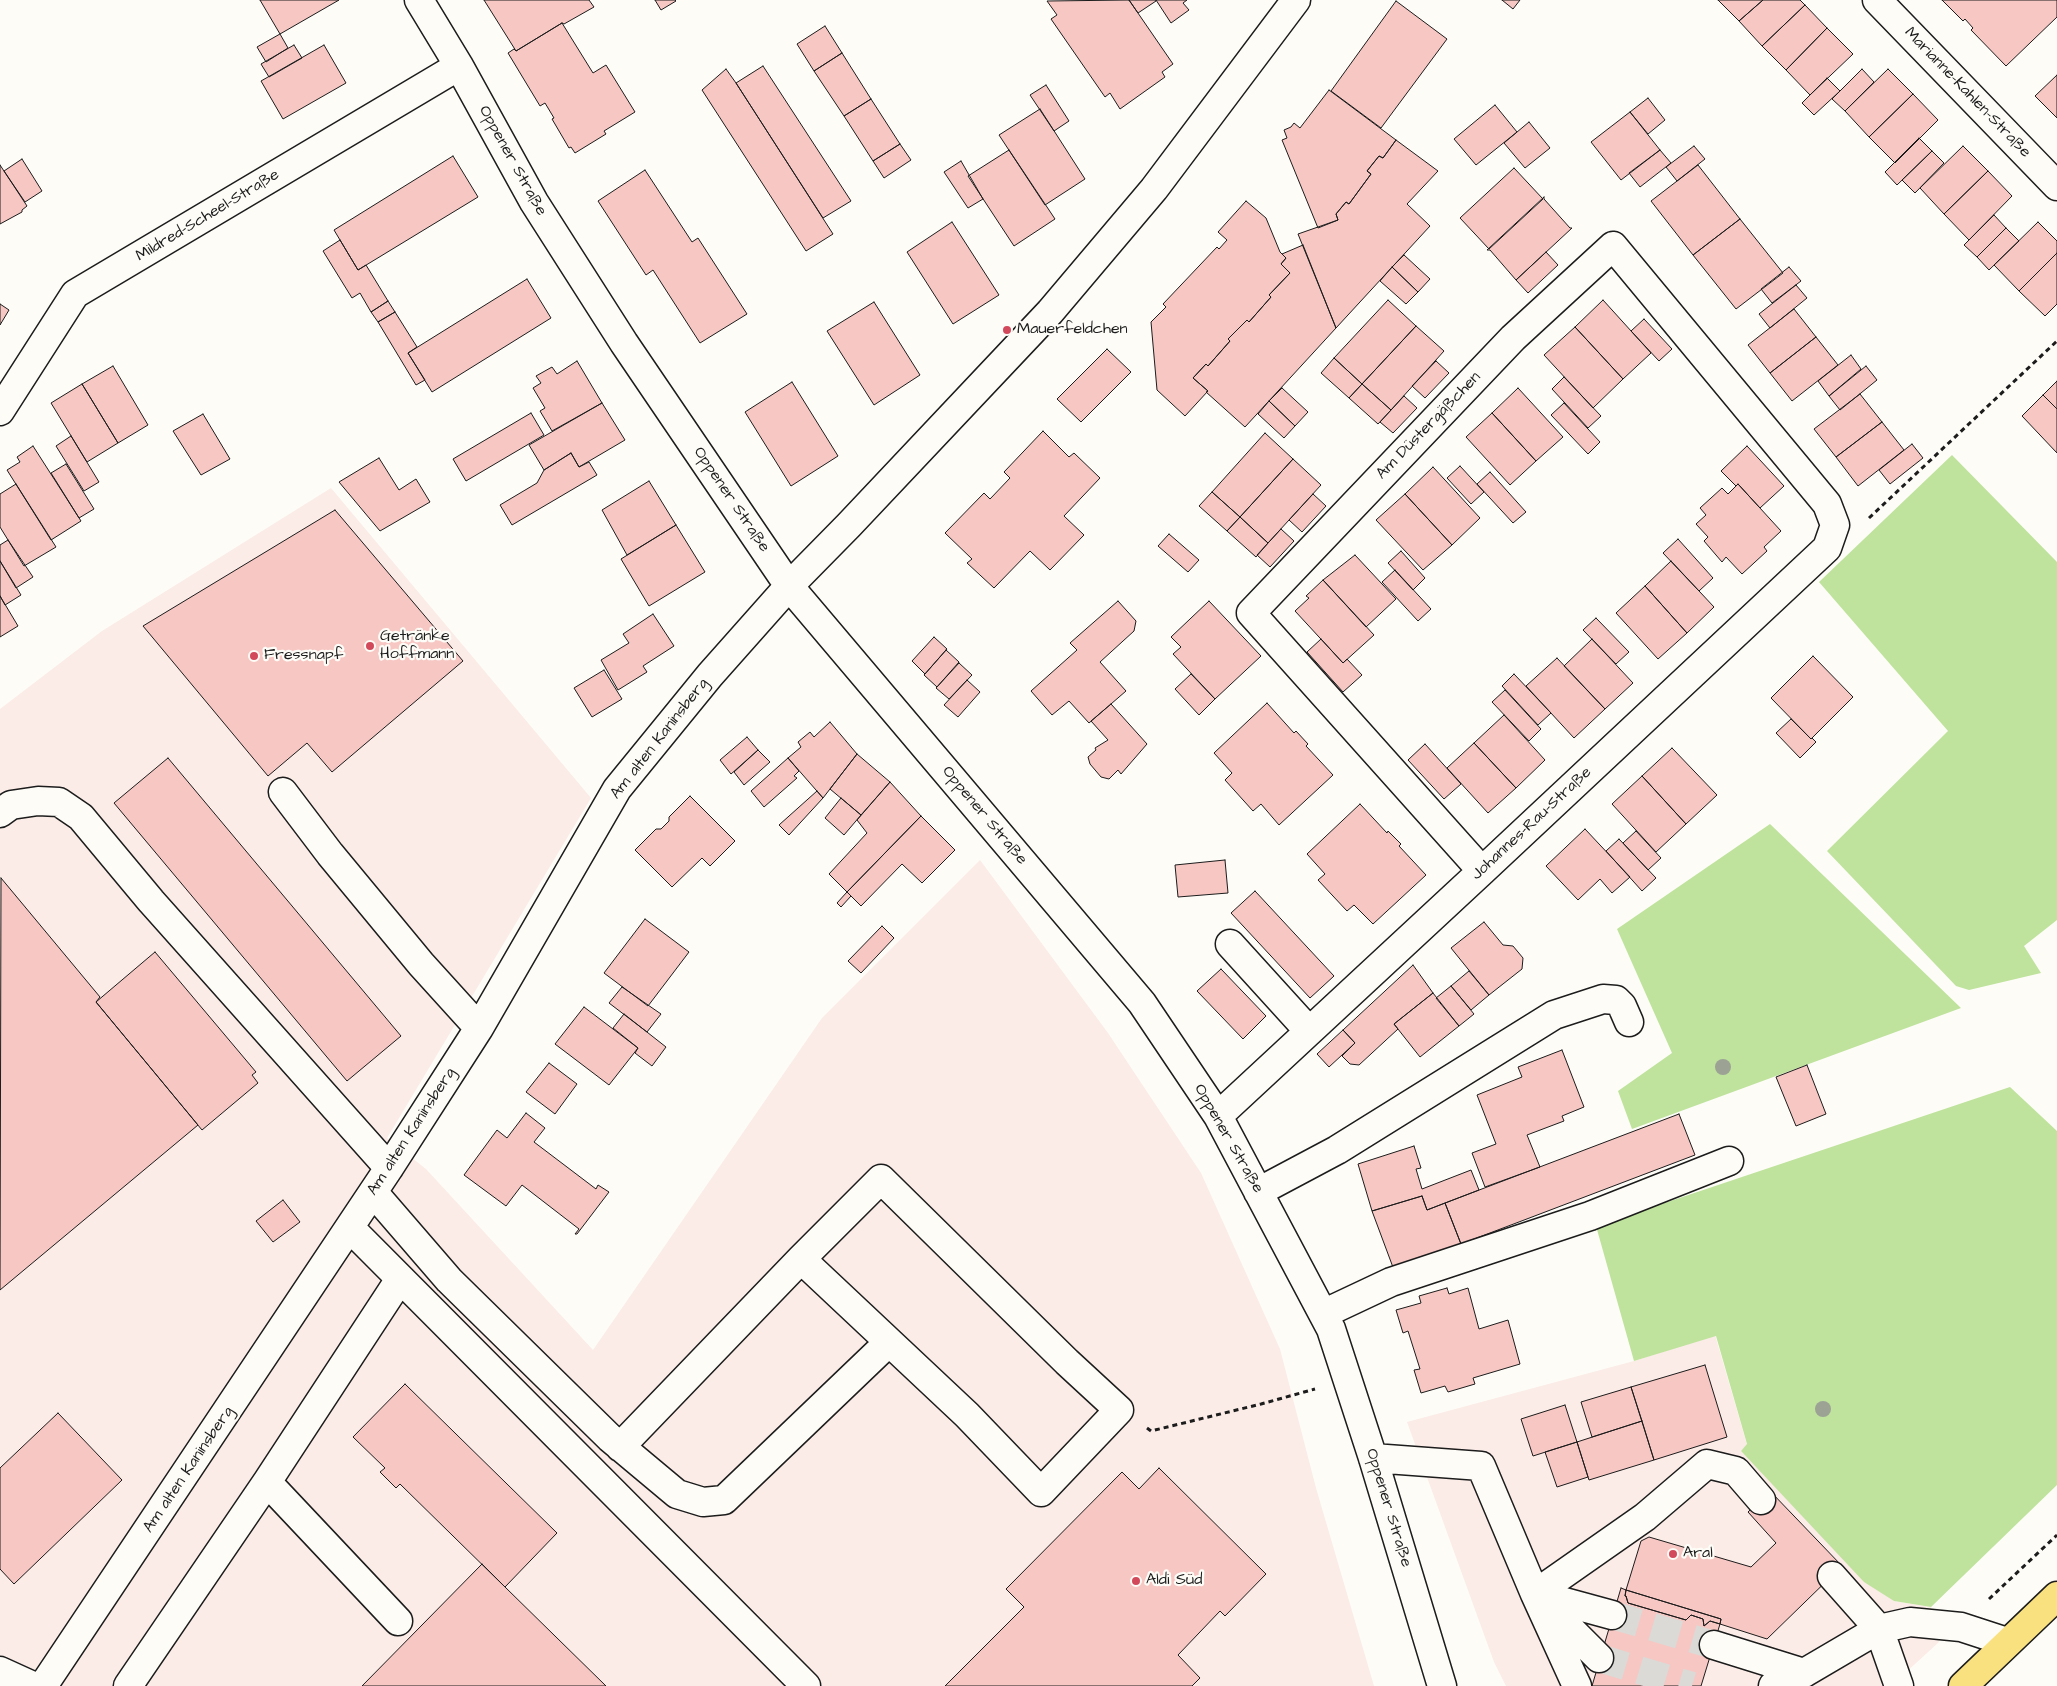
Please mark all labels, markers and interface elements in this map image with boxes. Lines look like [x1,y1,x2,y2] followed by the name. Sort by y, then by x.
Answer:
[1900,24,2034,162] street label: Marianne-Kahlen-Straße
[474,103,550,219] street label: Oppener Straße
[133,166,283,266] street label: Mildred-Scheel-Straße
[1017,320,1128,340] place label: Mauerfeldchen
[1001,324,1013,336] marker: Mauerfeldchen
[1373,368,1485,484] street label: Am Düstergäßchen
[689,444,773,556] street label: Oppener Straße
[380,627,454,665] place label: Getränke Hoffmann
[364,640,376,652] marker: Getränke Hoffmann
[264,646,343,666] place label: Fressnapf
[248,650,260,662] marker: Fressnapf
[607,675,713,803] street label: Am alten Kaninsberg
[937,763,1031,869] street label: Oppener Straße
[1468,763,1596,885] street label: Johannes-Rau-Straße
[364,1065,460,1199] street label: Am alten Kaninsberg
[1189,1081,1267,1197] street label: Oppener Straße
[140,1403,238,1537] street label: Am alten Kaninsberg
[1361,1446,1415,1570] street label: Oppener Straße
[1683,1544,1713,1564] place label: Aral
[1667,1548,1679,1560] marker: Aral
[1146,1571,1202,1591] place label: Aldi Süd
[1130,1575,1142,1587] marker: Aldi Süd

